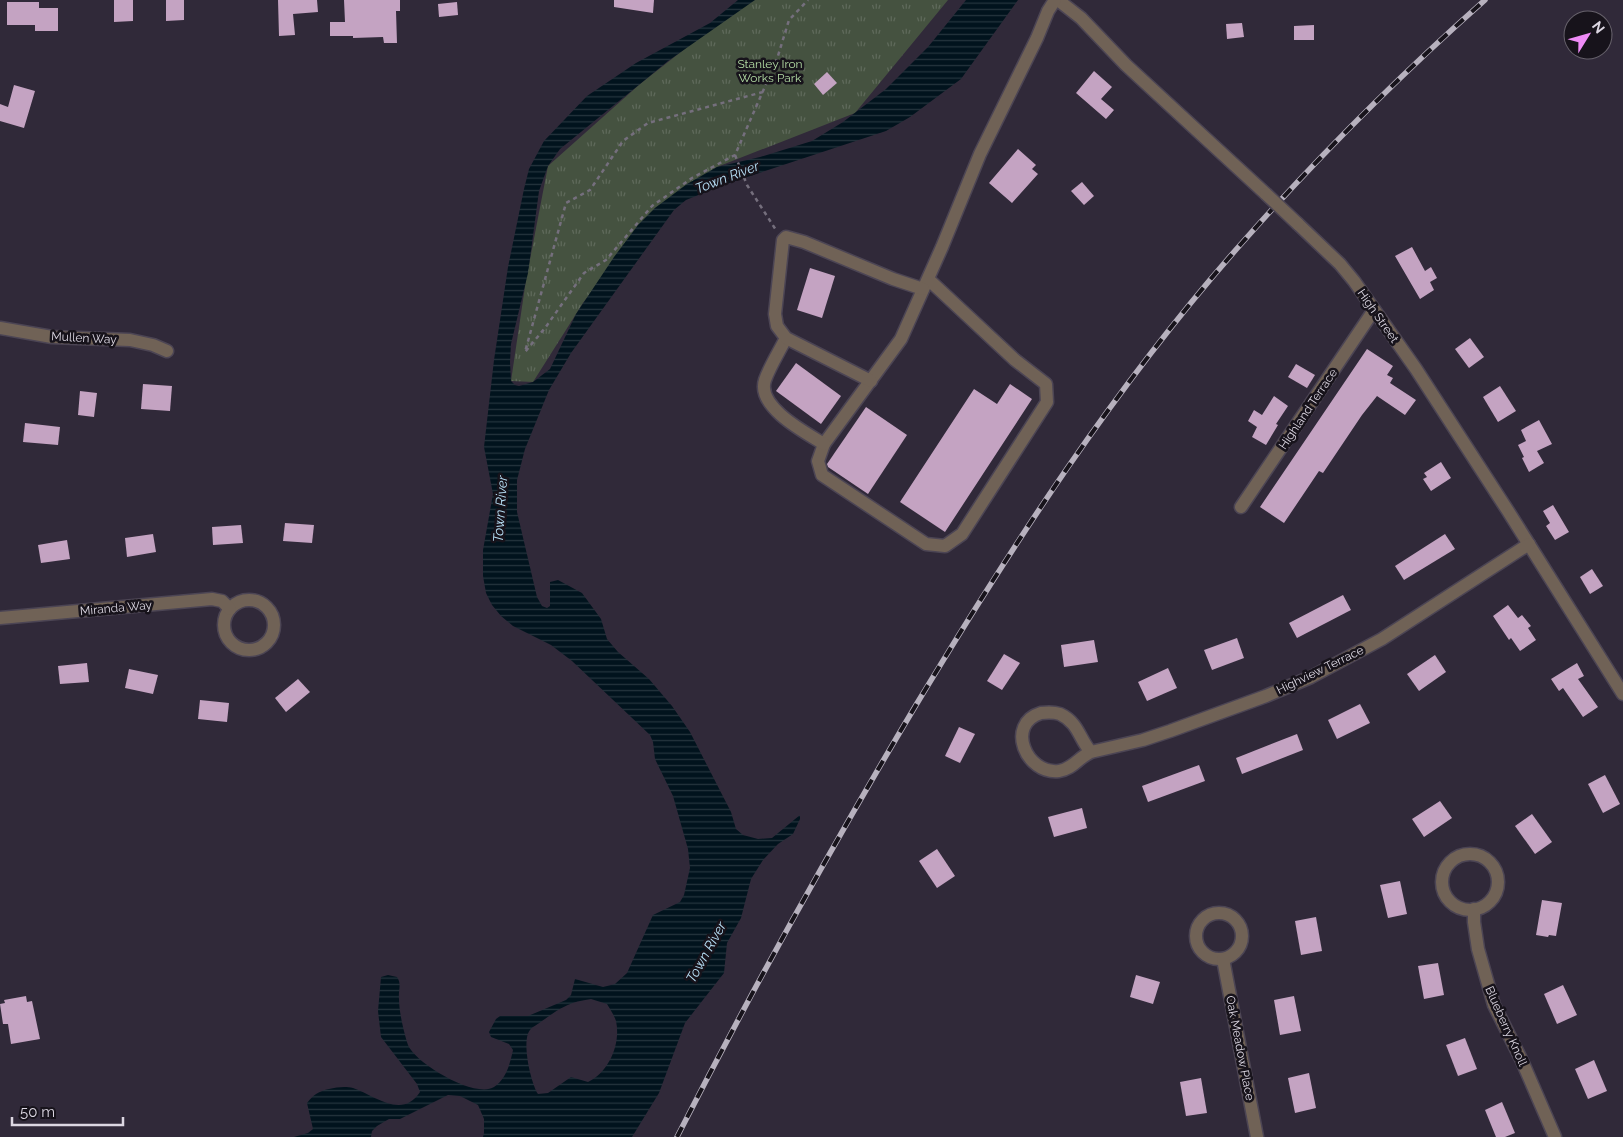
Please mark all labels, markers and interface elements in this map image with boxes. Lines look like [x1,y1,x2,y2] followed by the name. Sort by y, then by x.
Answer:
[1563,10,1613,60] north arrow
[1589,18,1608,36] text: N
[737,57,803,85] park label: Stanley Iron Works Park
[693,157,762,196] water label: Town River
[1354,287,1402,345] street label: High Street
[51,329,118,347] street label: Mullen Way
[1276,366,1340,452] street label: Highland Terrace
[490,474,510,543] water label: Town River
[79,598,153,618] street label: Miranda Way
[1274,643,1366,697] street label: Highview Terrace
[683,918,730,985] water label: Town River
[1482,984,1530,1069] street label: Blueberry Knoll
[1223,994,1257,1102] street label: Oak Meadow Place
[12,1094,124,1126] scale bar
[20,1103,55,1121] text: 50 m

